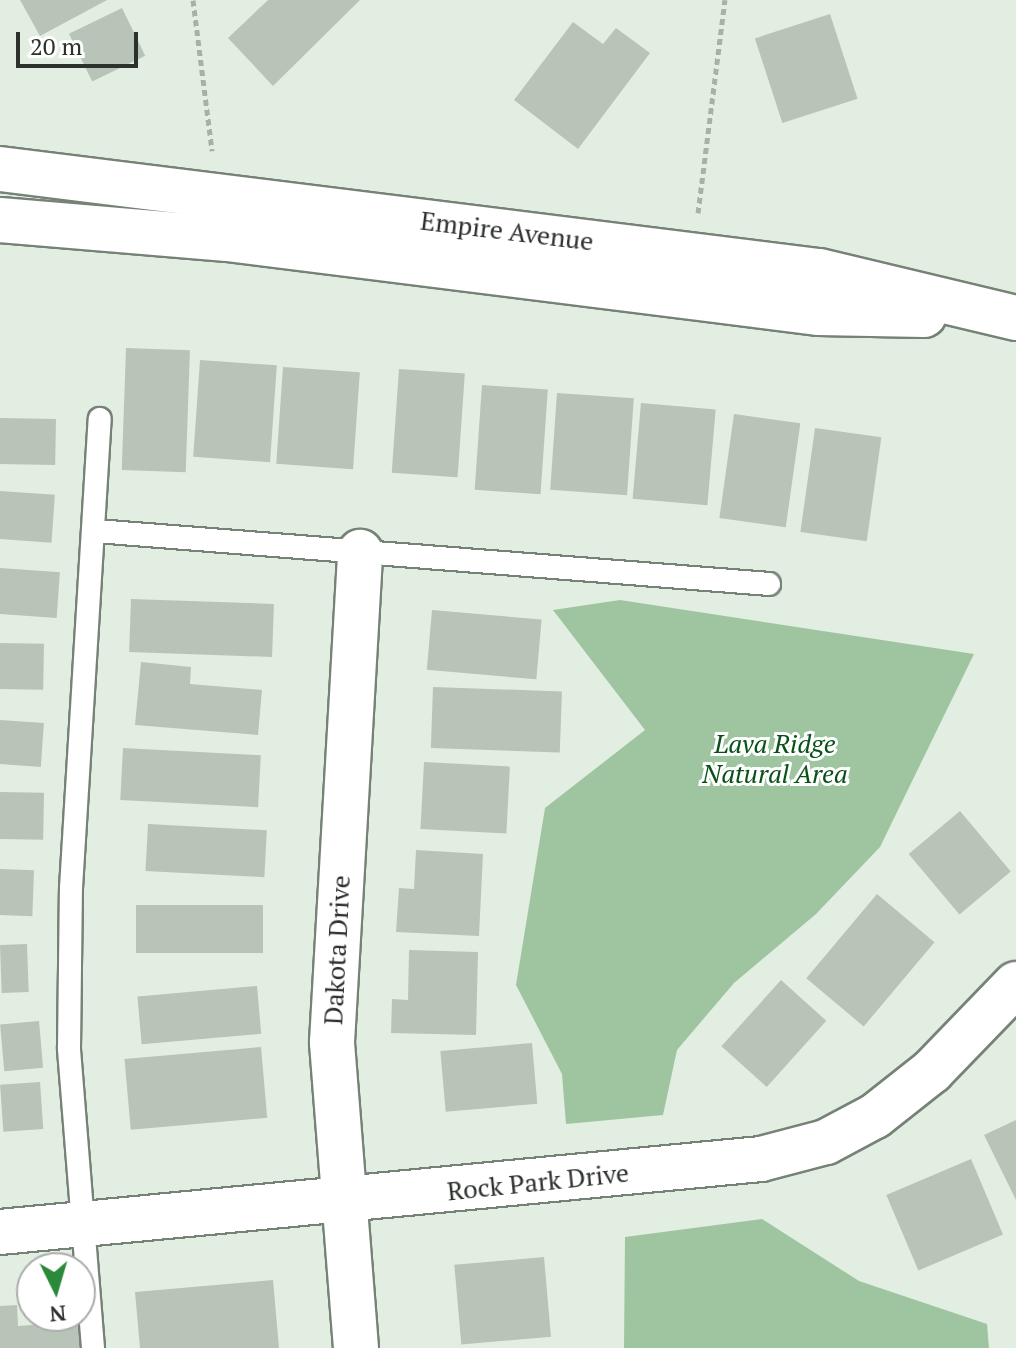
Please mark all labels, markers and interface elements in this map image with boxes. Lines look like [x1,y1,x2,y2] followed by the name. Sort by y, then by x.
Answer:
[20,16,142,66] scale bar
[30,30,82,62] text: 20 m
[418,205,596,257] street label: Empire Avenue
[702,728,848,790] park label: Lava Ridge Natural Area
[318,874,356,1026] street label: Dakota Drive
[446,1157,630,1207] street label: Rock Park Drive
[16,1252,96,1332] north arrow
[48,1299,68,1330] text: N

